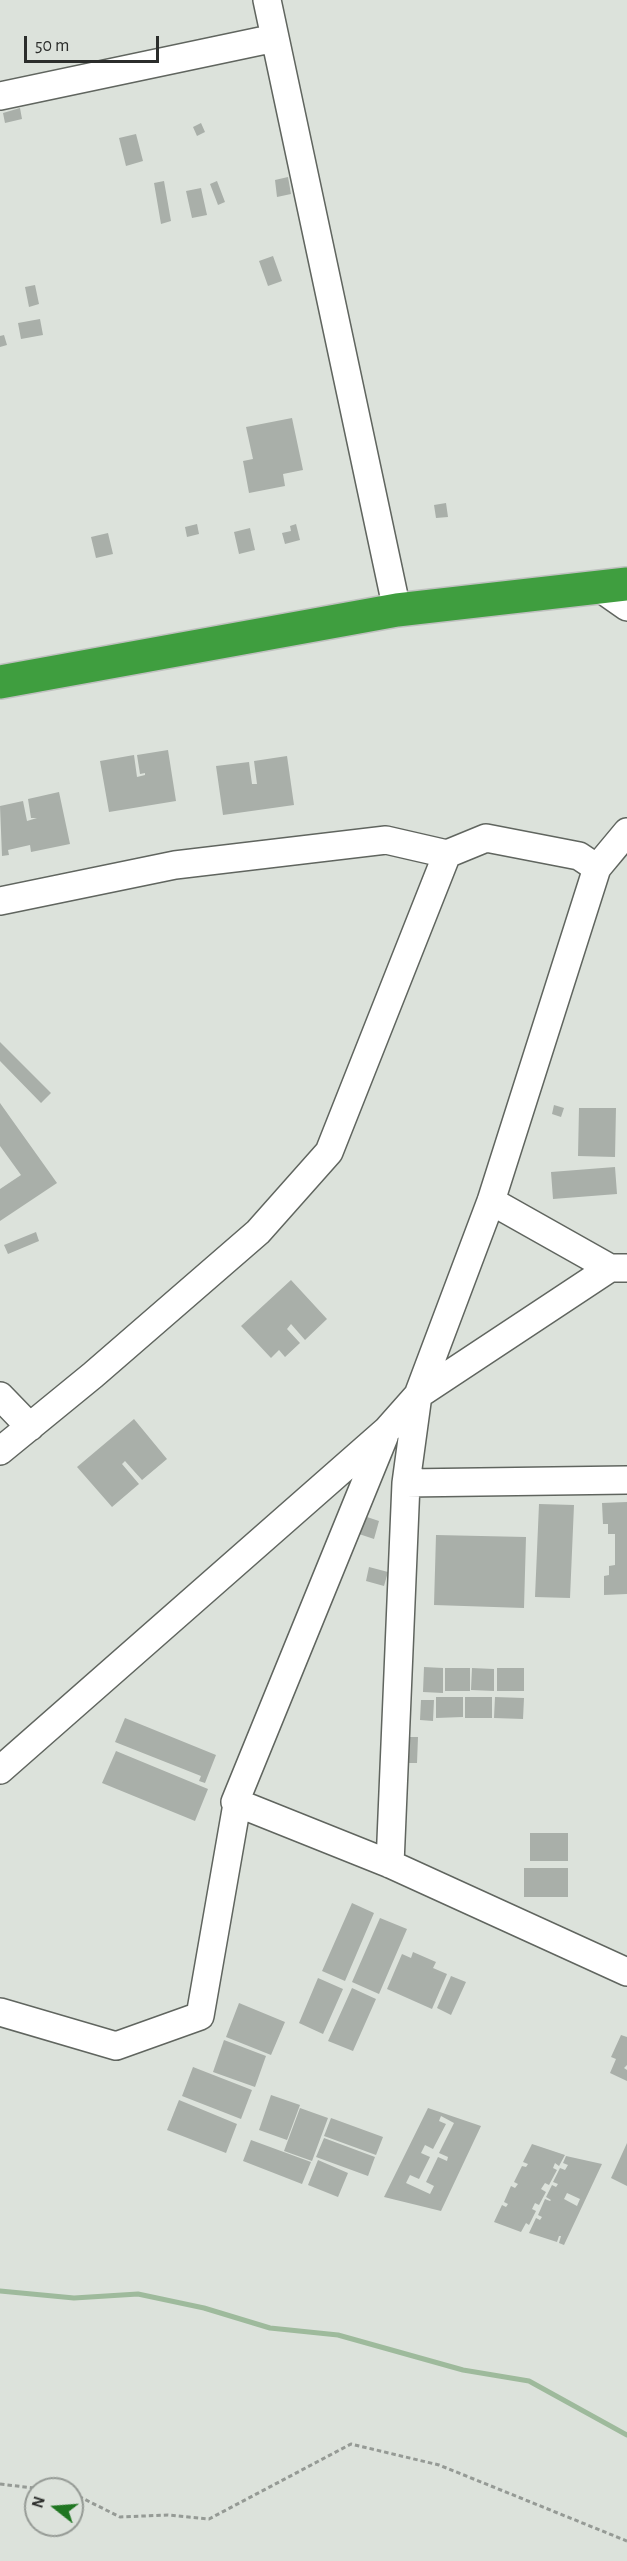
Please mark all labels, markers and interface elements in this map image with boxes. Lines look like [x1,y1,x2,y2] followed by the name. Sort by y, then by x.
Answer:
[27,24,162,62] scale bar
[35,37,69,55] text: 50 m
[24,2477,84,2537] north arrow
[29,2495,48,2510] text: N

